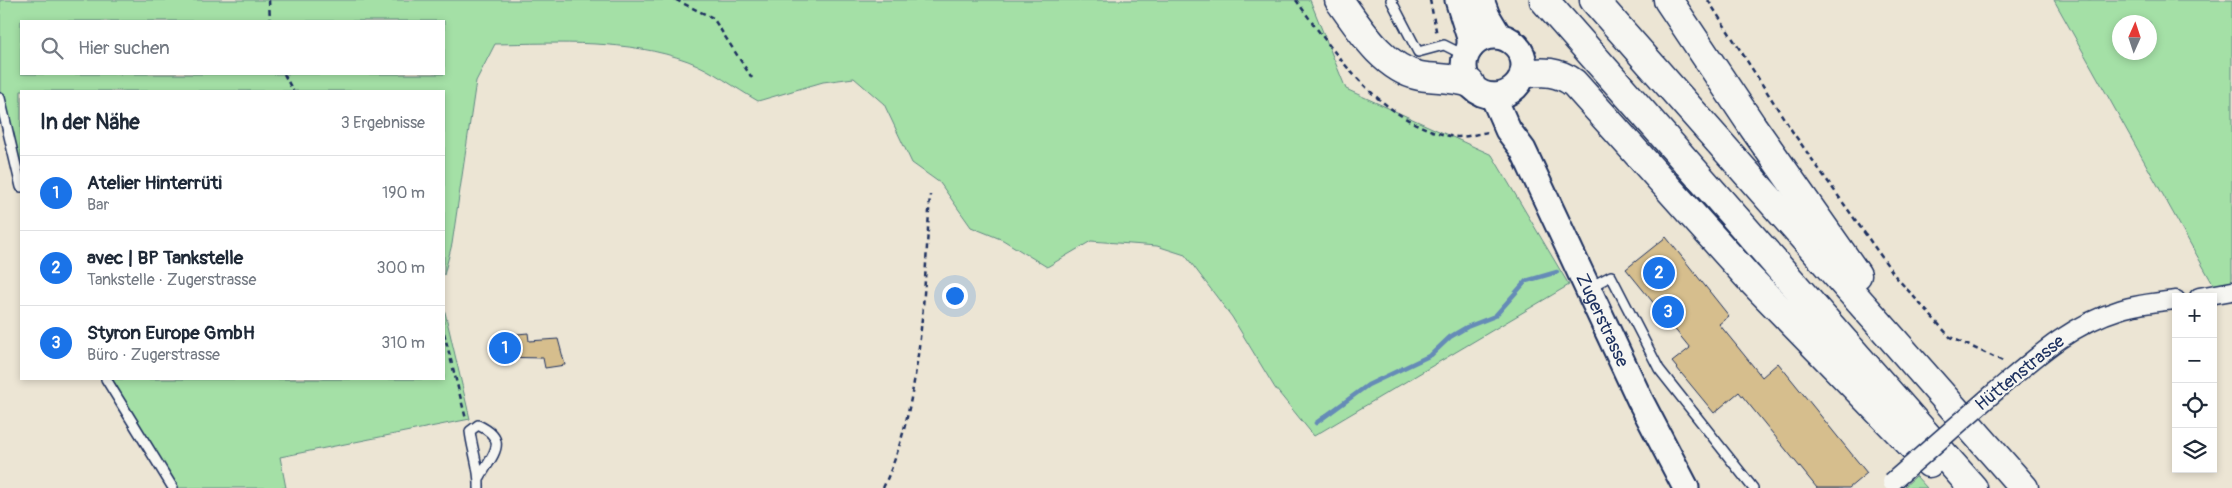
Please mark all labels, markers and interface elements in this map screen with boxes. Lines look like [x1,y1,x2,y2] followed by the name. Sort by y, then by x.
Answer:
[2112,15,2157,60] north arrow
[20,20,445,75] search box
[38,34,66,62] icon: search
[78,36,170,60] text: Hier suchen
[40,109,140,136] text: In der Nähe
[341,113,425,133] text: 3 Ergebnisse
[87,171,222,195] text: Atelier Hinterrüti
[53,183,59,203] text: 1
[382,183,425,203] text: 190 m
[87,195,109,215] text: Bar
[87,246,243,270] text: avec | BP Tankstelle
[1643,254,1675,292] pin: 2
[52,258,60,278] text: 2
[377,258,425,278] text: 300 m
[87,270,256,290] text: Tankstelle · Zugerstrasse
[1571,270,1634,371] street label: Zugerstrasse
[942,283,968,309] your location
[1652,293,1684,331] pin: 3
[2172,293,2217,473] map controls
[2172,293,2217,338] button: +
[87,321,255,345] text: Styron Europe GmbH
[489,329,521,367] pin: 1
[1971,330,2070,416] street label: Hüttenstrasse
[52,333,60,353] text: 3
[381,333,425,353] text: 310 m
[2172,338,2217,383] button: −
[87,345,220,365] text: Büro · Zugerstrasse
[2172,383,2217,428] button: locate
[2172,428,2217,473] button: layers

